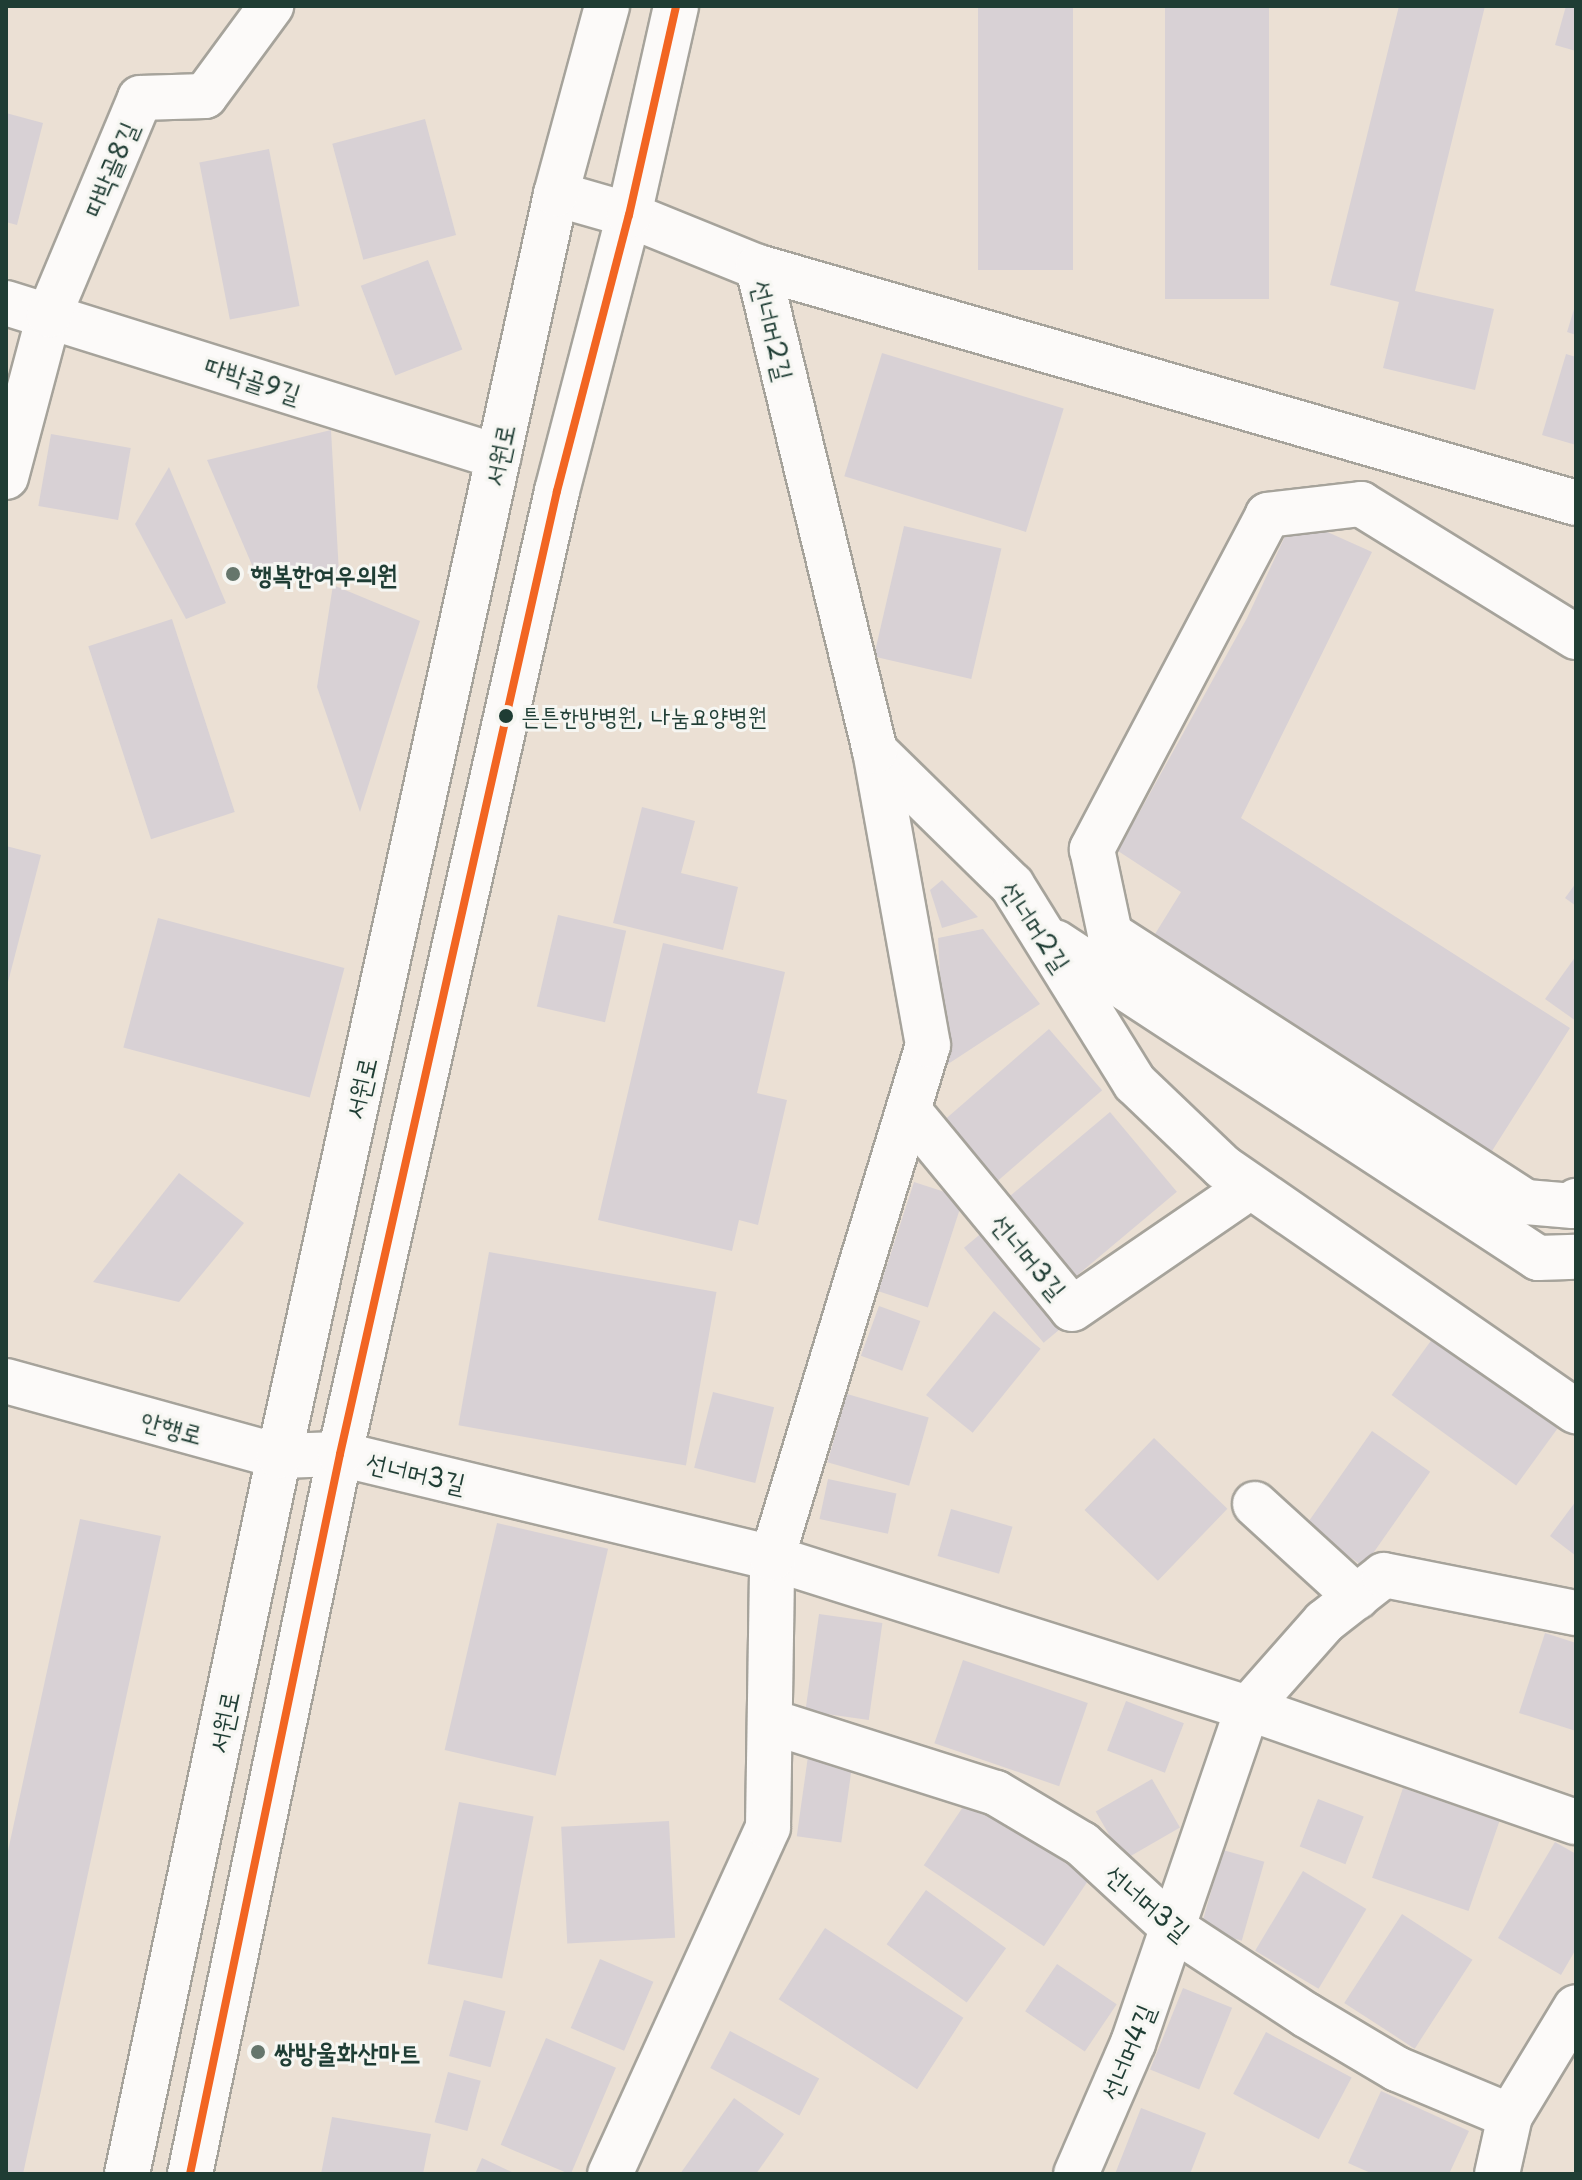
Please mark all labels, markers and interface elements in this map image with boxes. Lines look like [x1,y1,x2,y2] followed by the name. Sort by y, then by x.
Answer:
[76,117,144,221] street label: 따박골8길
[746,277,800,383] street label: 선너머2길
[201,349,305,409] street label: 따박골9길
[477,421,521,489] street label: 서원로
[251,558,397,590] place label: 행복한여우의원
[222,563,244,585] marker: 행복한여우의원
[521,702,767,730] place label: 튼튼한방병원, 나눔요양병원
[498,708,514,724] marker: 튼튼한방병원, 나눔요양병원
[995,875,1077,977] street label: 선너머2길
[338,1054,382,1122] street label: 서원로
[985,1207,1073,1305] street label: 선너머3길
[138,1404,206,1450] street label: 안행로
[363,1445,469,1499] street label: 선너머3길
[201,1688,245,1756] street label: 서원로
[1099,1858,1197,1946] street label: 선너머3길
[1094,1999,1160,2105] street label: 선너머4길
[274,2036,420,2068] place label: 쌍방울화산마트
[249,2043,267,2061] marker: 쌍방울화산마트

